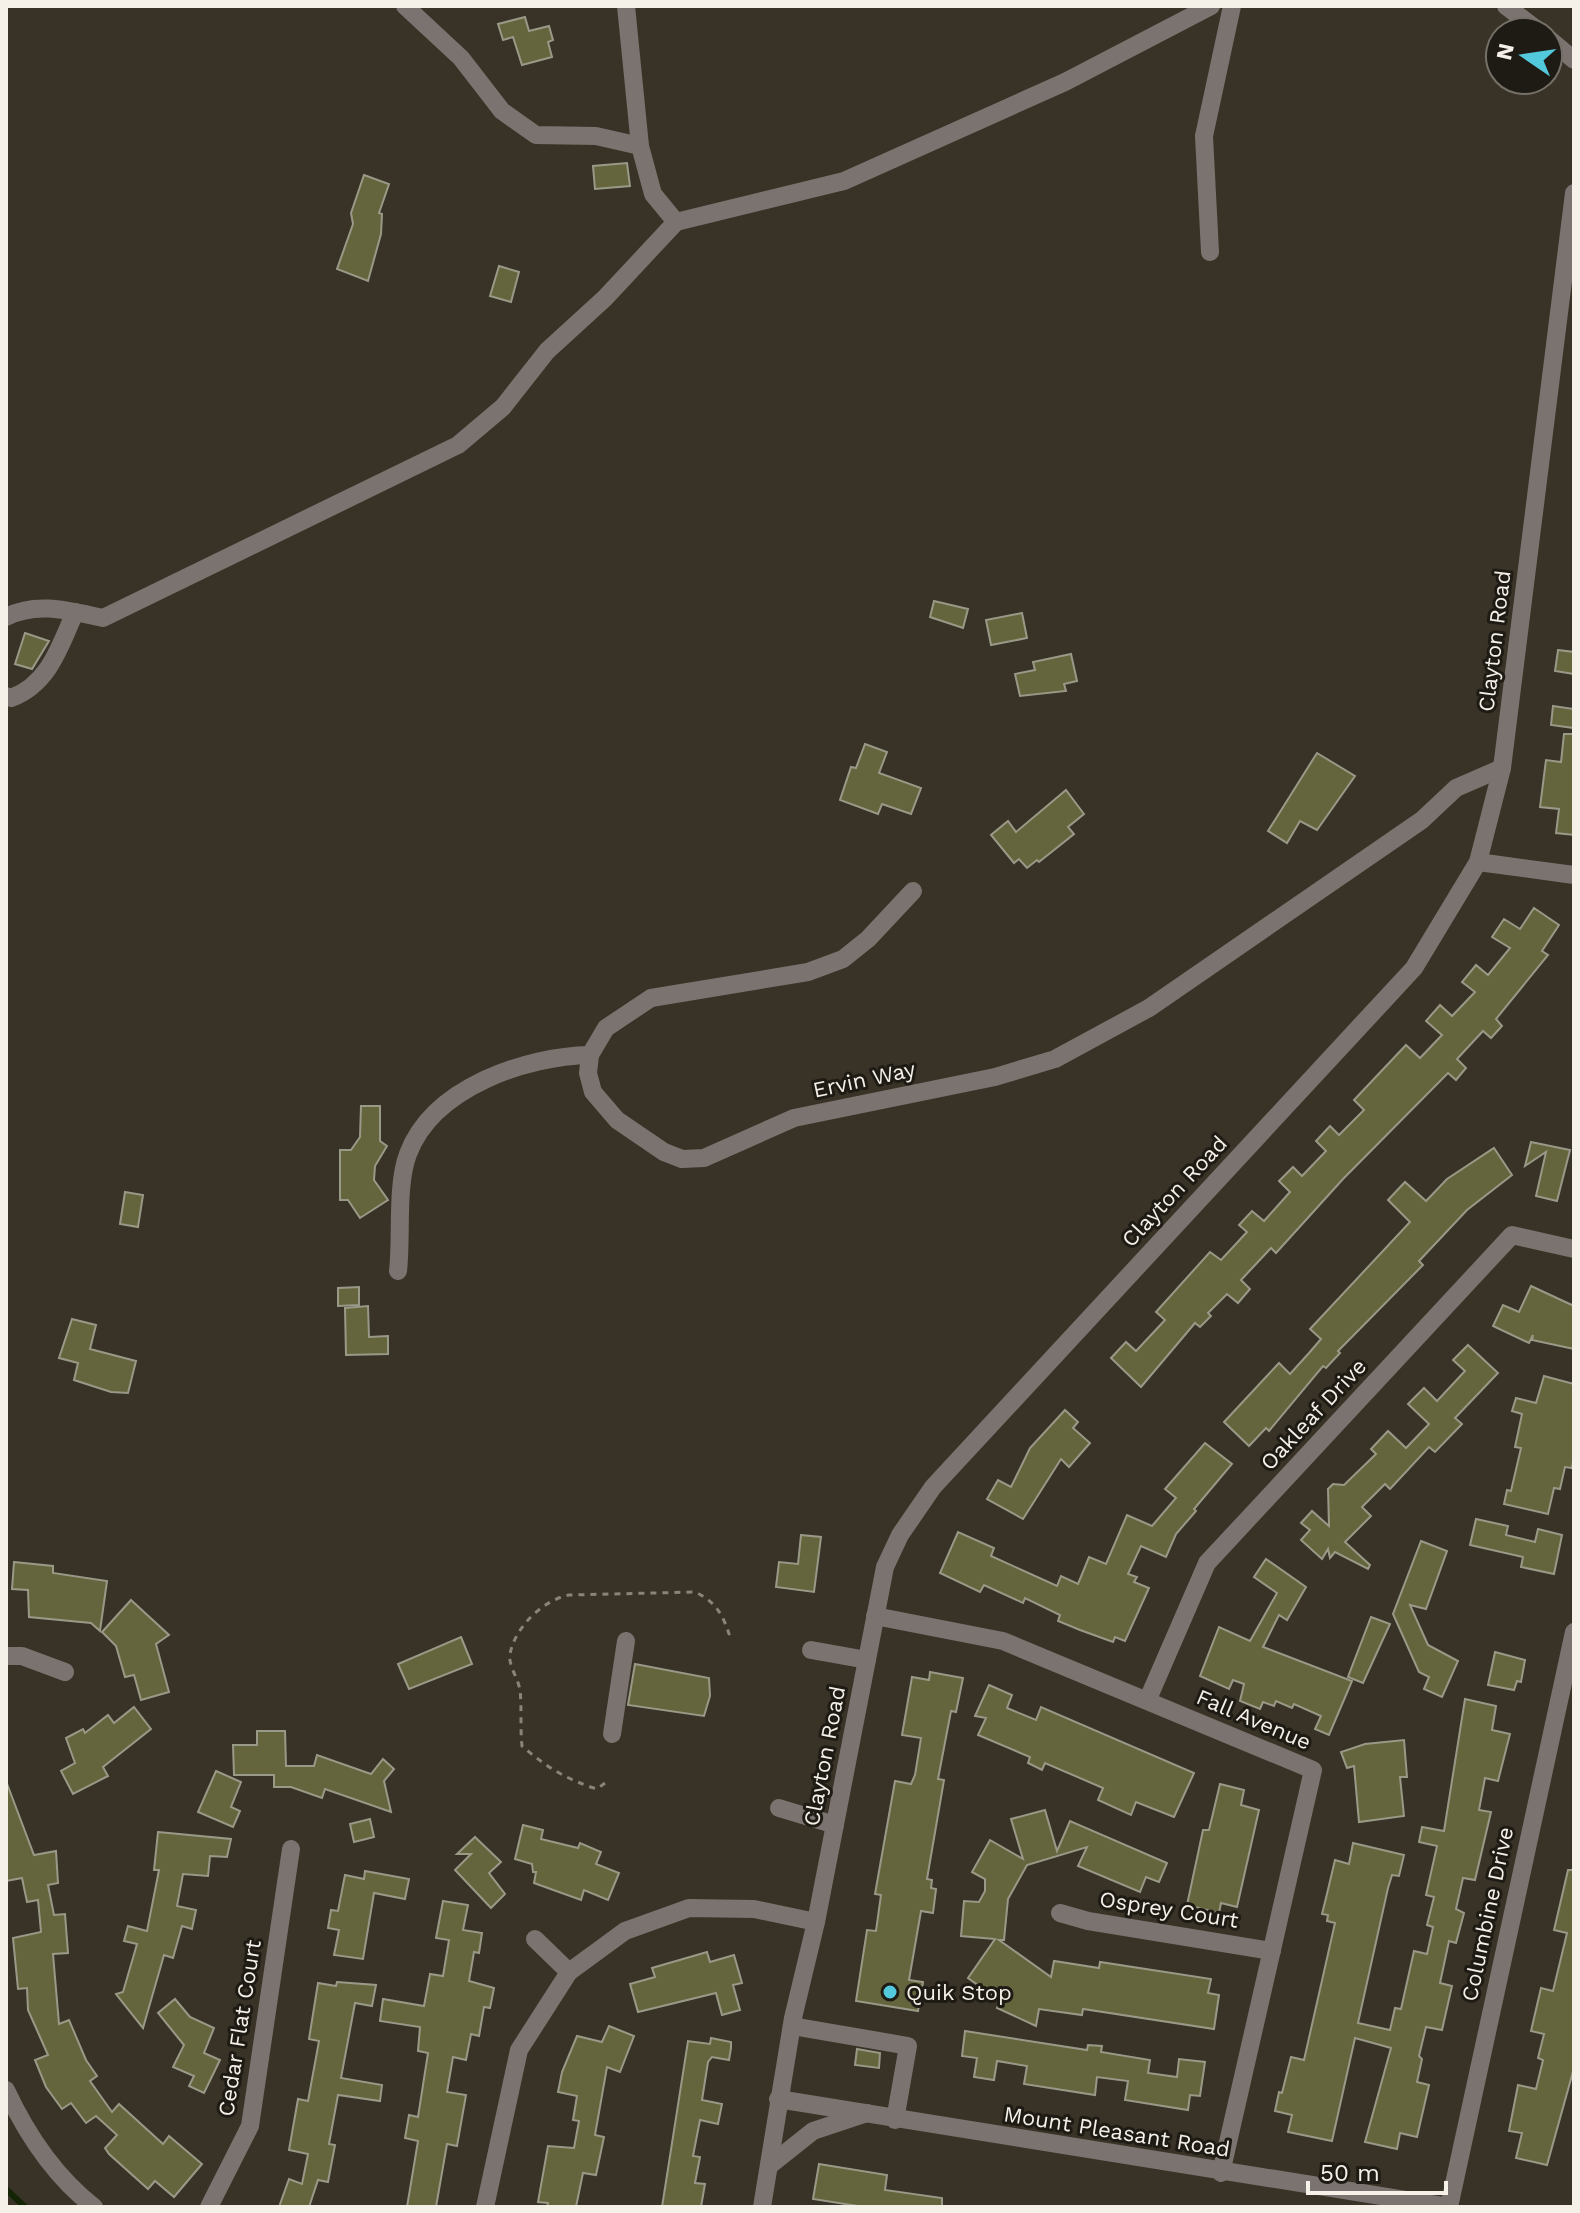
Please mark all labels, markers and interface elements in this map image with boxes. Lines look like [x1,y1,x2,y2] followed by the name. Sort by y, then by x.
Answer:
[1484,16,1564,96] north arrow
[1491,41,1519,62] text: N
[1473,569,1516,713] street label: Clayton Road
[810,1056,918,1103] street label: Ervin Way
[1117,1131,1232,1252] street label: Clayton Road
[1255,1353,1371,1475] street label: Oakleaf Drive
[799,1684,850,1828] street label: Clayton Road
[1193,1684,1315,1755] street label: Fall Avenue
[1457,1825,1518,2004] street label: Columbine Drive
[1098,1886,1240,1933] street label: Osprey Court
[213,1938,266,2118] street label: Cedar Flat Court
[906,1980,1012,2005] place label: Quik Stop
[881,1983,899,2001] marker: Quik Stop
[1002,2101,1232,2162] street label: Mount Pleasant Road
[1308,2145,1446,2195] scale bar
[1320,2159,1380,2187] text: 50 m

